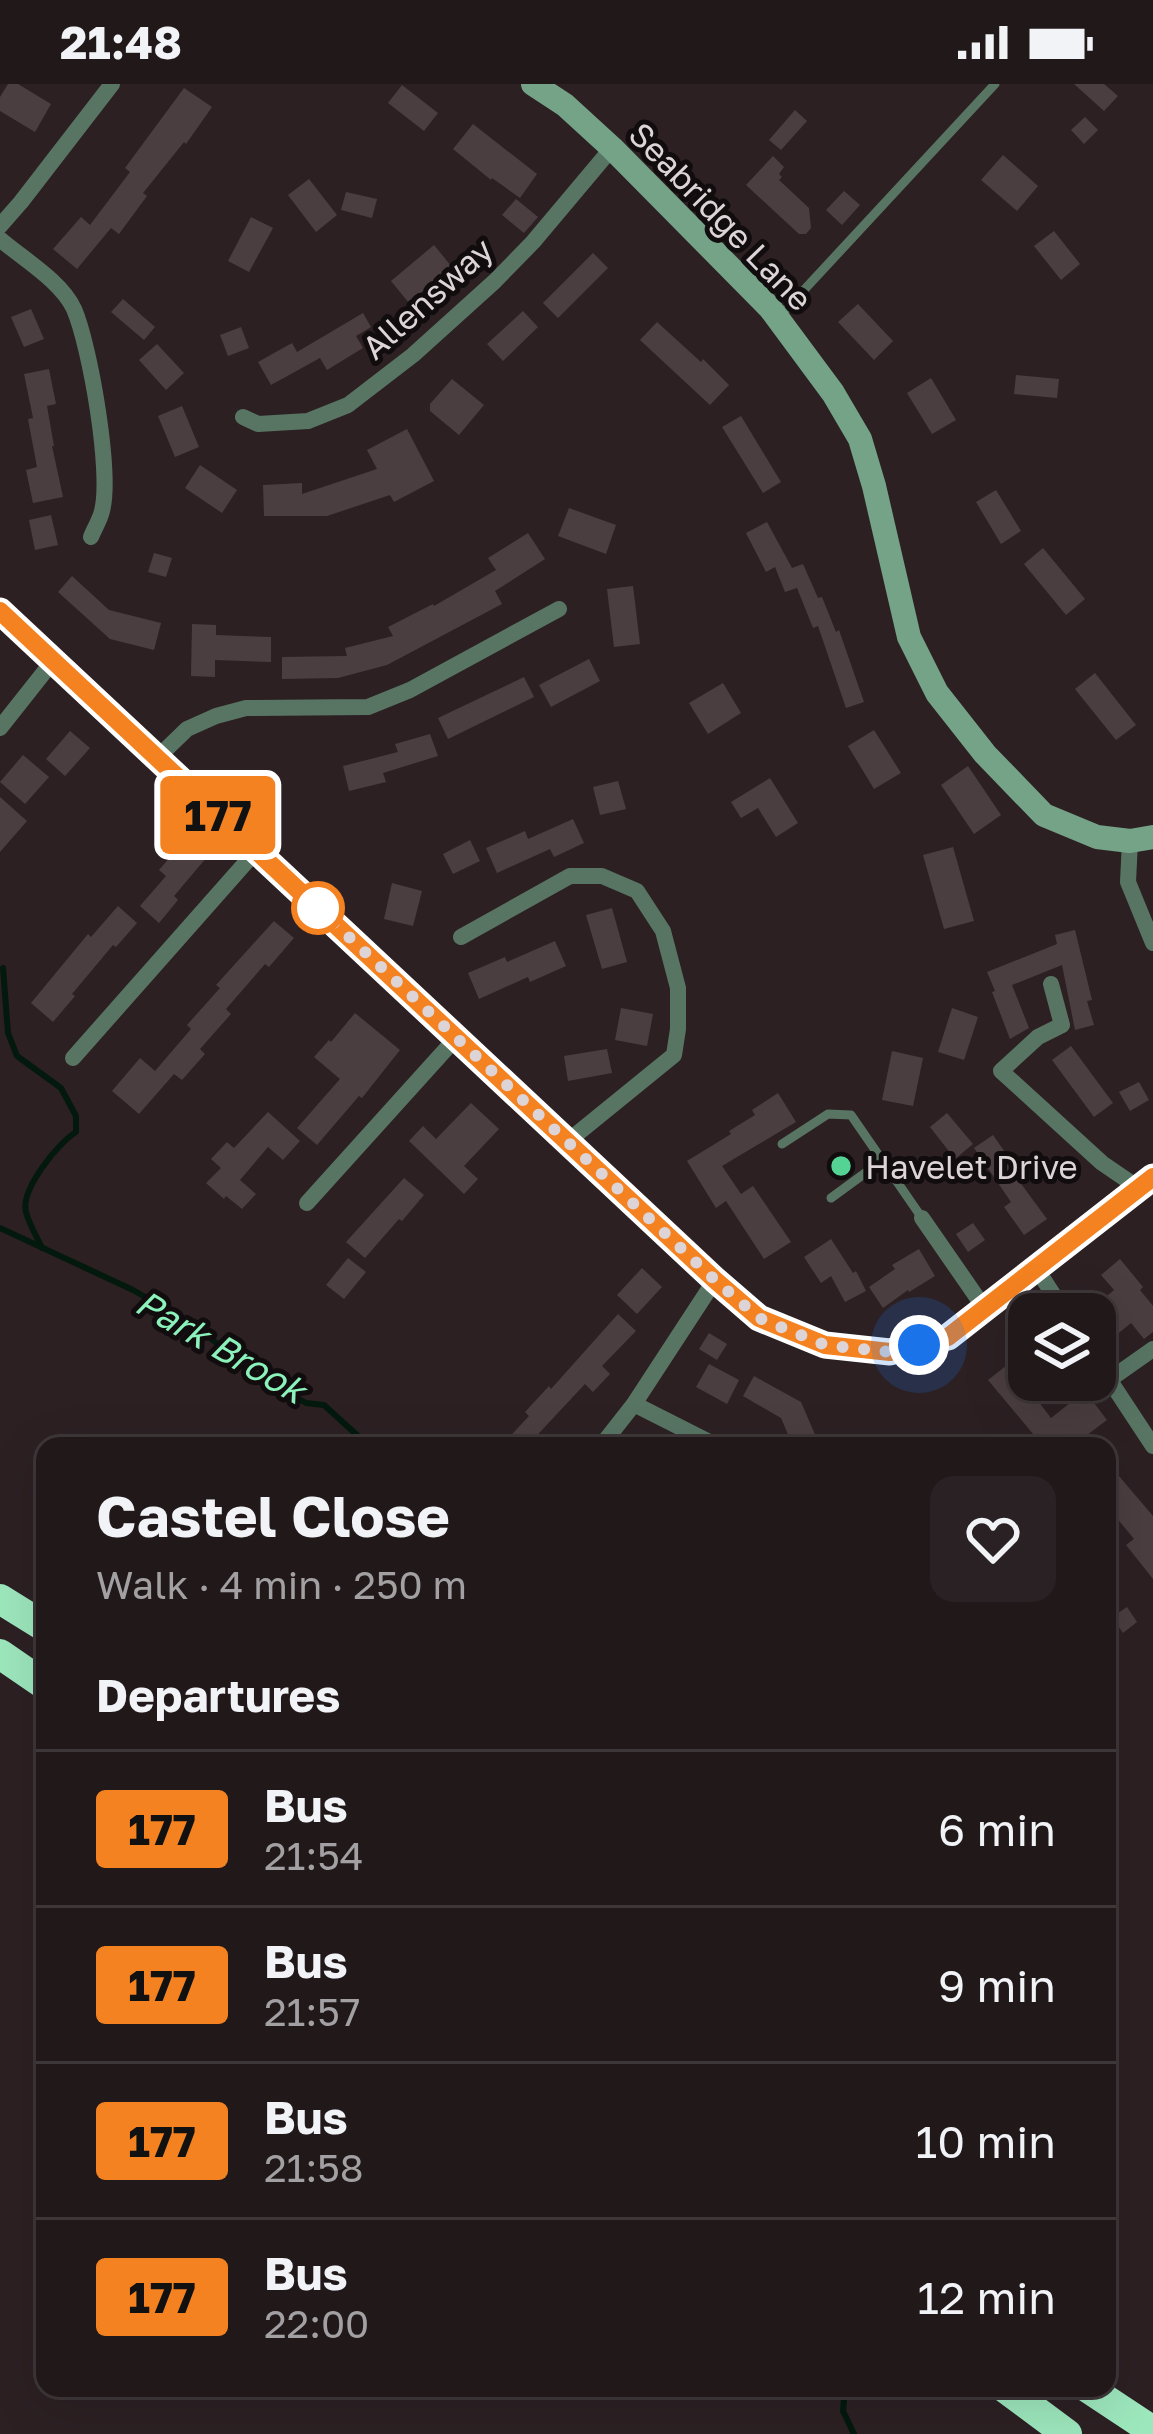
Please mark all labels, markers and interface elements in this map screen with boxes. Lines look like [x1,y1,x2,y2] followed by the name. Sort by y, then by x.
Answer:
[60,15,182,69] text: 21:48
[621,114,821,318] street label: Seabridge Lane
[354,229,500,367] street label: Allensway
[149,776,287,854] line badge: 177
[184,790,252,840] text: 177
[293,883,343,933] unlabelled marker
[865,1147,1078,1186] place label: Havelet Drive
[828,1153,854,1179] marker: Havelet Drive
[129,1280,316,1414] water label: Park Brook
[1008,1293,1116,1401] map controls
[1008,1293,1116,1401] button: layers
[889,1315,949,1375] your location
[930,1476,1056,1602] button: heart
[96,1481,450,1550] text: Castel Close
[96,1561,467,1608] text: Walk · 4 min · 250 m
[96,1668,340,1722] text: Departures
[264,1778,348,1832] text: Bus
[938,1802,1056,1856] text: 6 min
[128,1804,196,1854] text: 177
[264,1832,364,1879] text: 21:54
[264,1934,348,1988] text: Bus
[938,1958,1056,2012] text: 9 min
[128,1960,196,2010] text: 177
[264,1988,361,2035] text: 21:57
[264,2090,348,2144] text: Bus
[915,2114,1056,2168] text: 10 min
[128,2116,196,2166] text: 177
[264,2144,364,2191] text: 21:58
[264,2246,348,2300] text: Bus
[917,2270,1056,2324] text: 12 min
[128,2272,196,2322] text: 177
[264,2300,369,2347] text: 22:00

